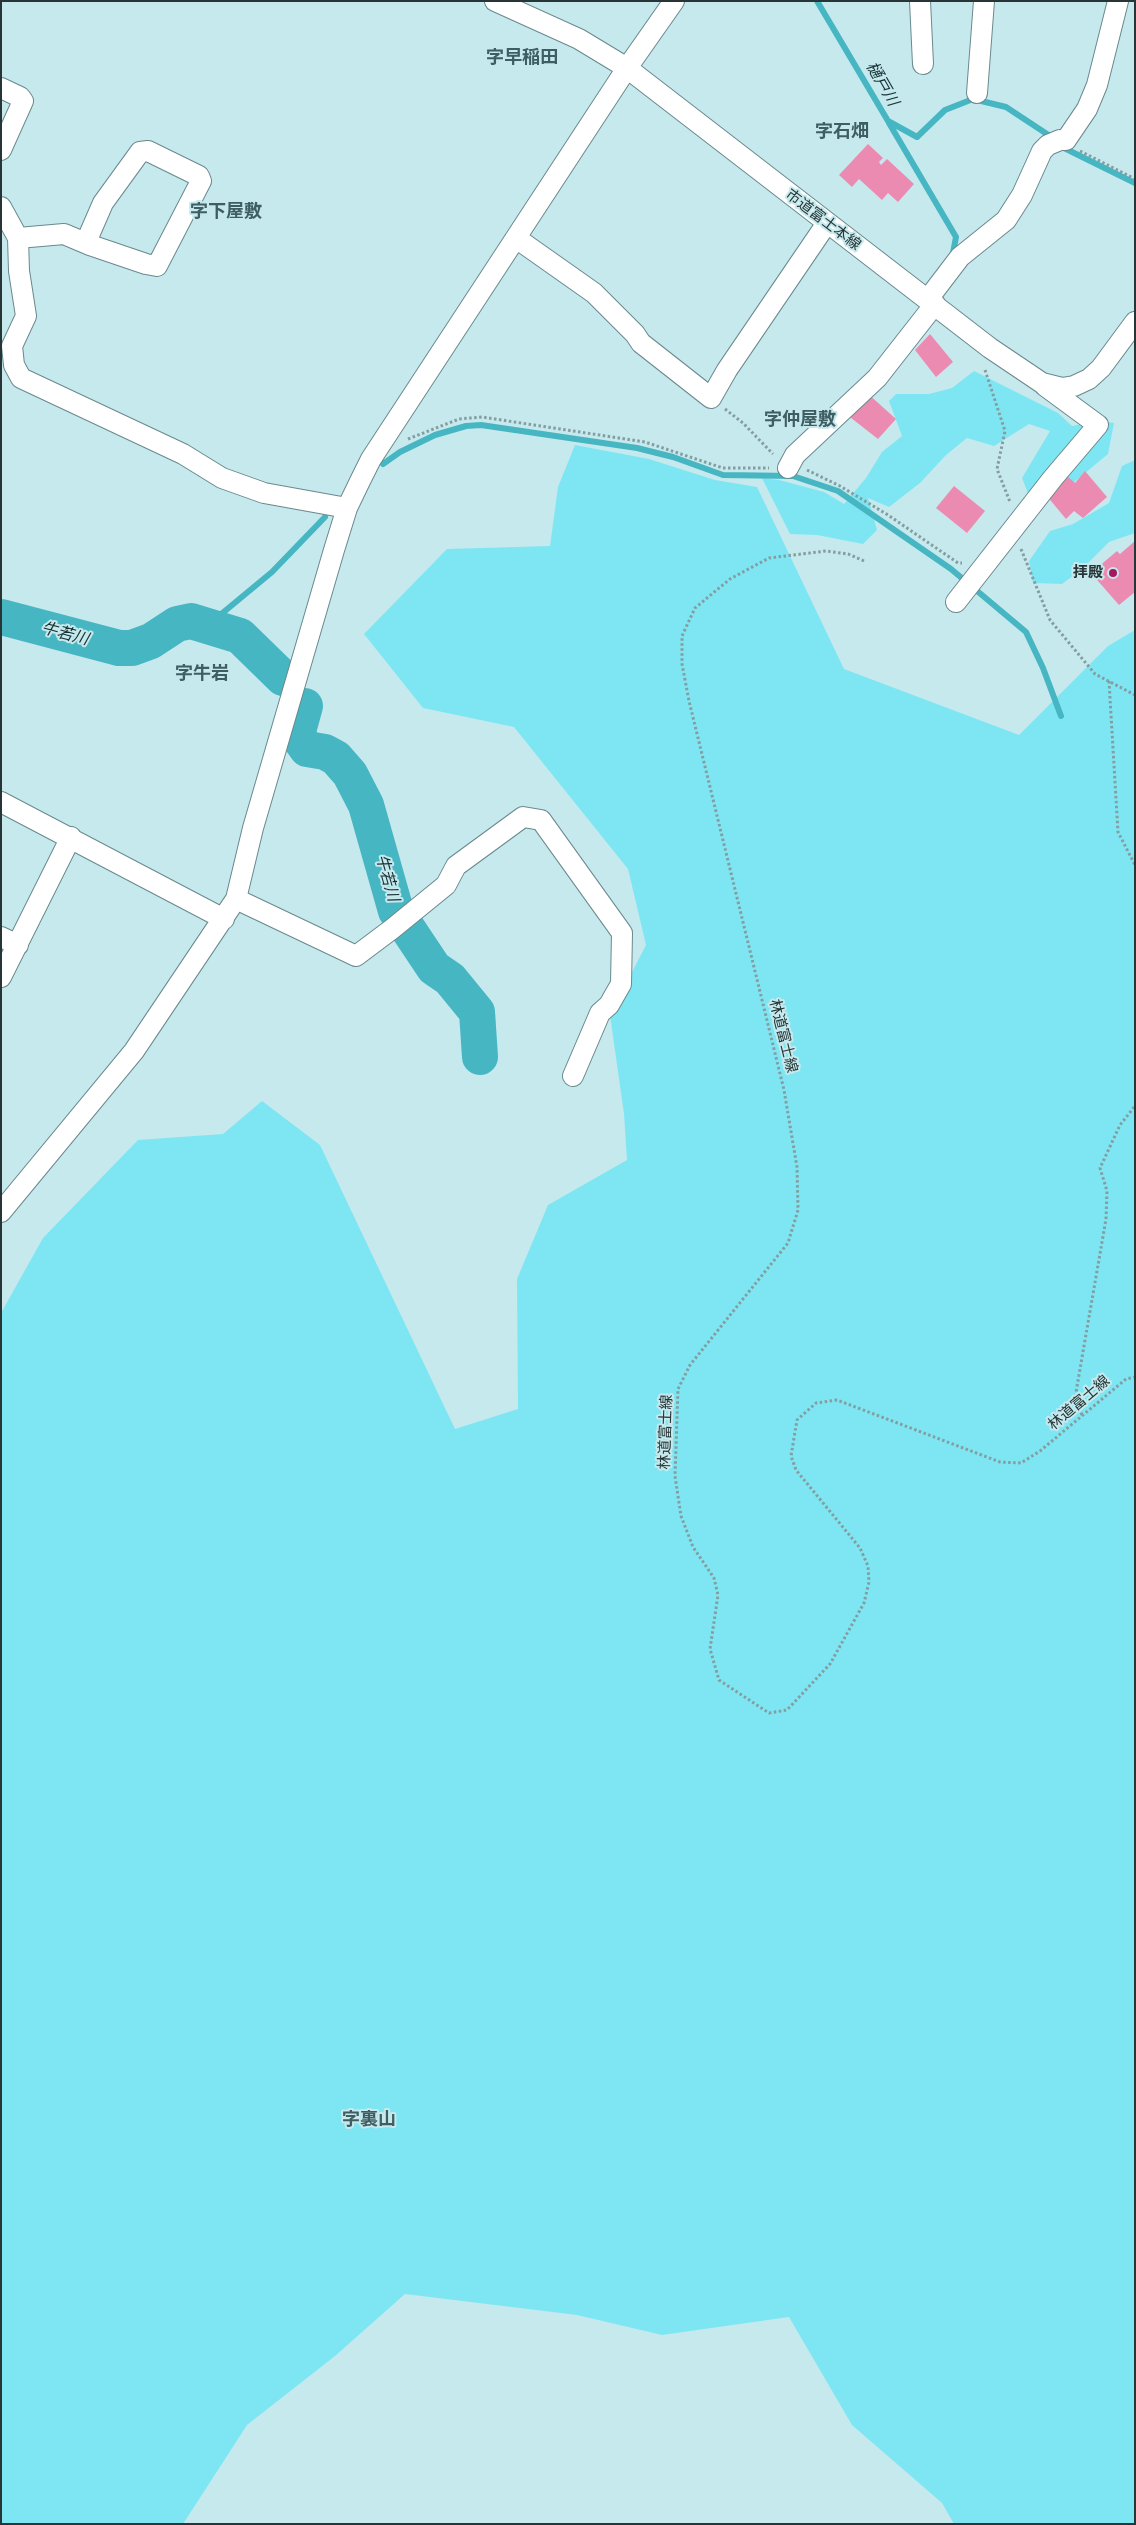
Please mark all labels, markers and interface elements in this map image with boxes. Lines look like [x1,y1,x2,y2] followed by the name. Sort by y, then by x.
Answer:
[486,47,558,69] district label: 字早稲田
[862,58,902,110] water label: 樋戸川
[815,121,869,143] district label: 字石畑
[782,186,864,254] street label: 市道富士本線
[190,201,262,223] district label: 字下屋敷
[764,409,836,431] district label: 字仲屋敷
[1073,564,1103,582] place label: 拝殿
[1107,567,1119,579] marker: 拝殿
[39,619,91,649] water label: 牛若川
[175,663,229,685] district label: 字牛岩
[371,852,403,904] water label: 牛若川
[765,997,801,1075] street label: 林道富士線
[1044,1372,1114,1434] street label: 林道富士線
[656,1394,676,1470] street label: 林道富士線
[342,2109,396,2131] district label: 字裏山

